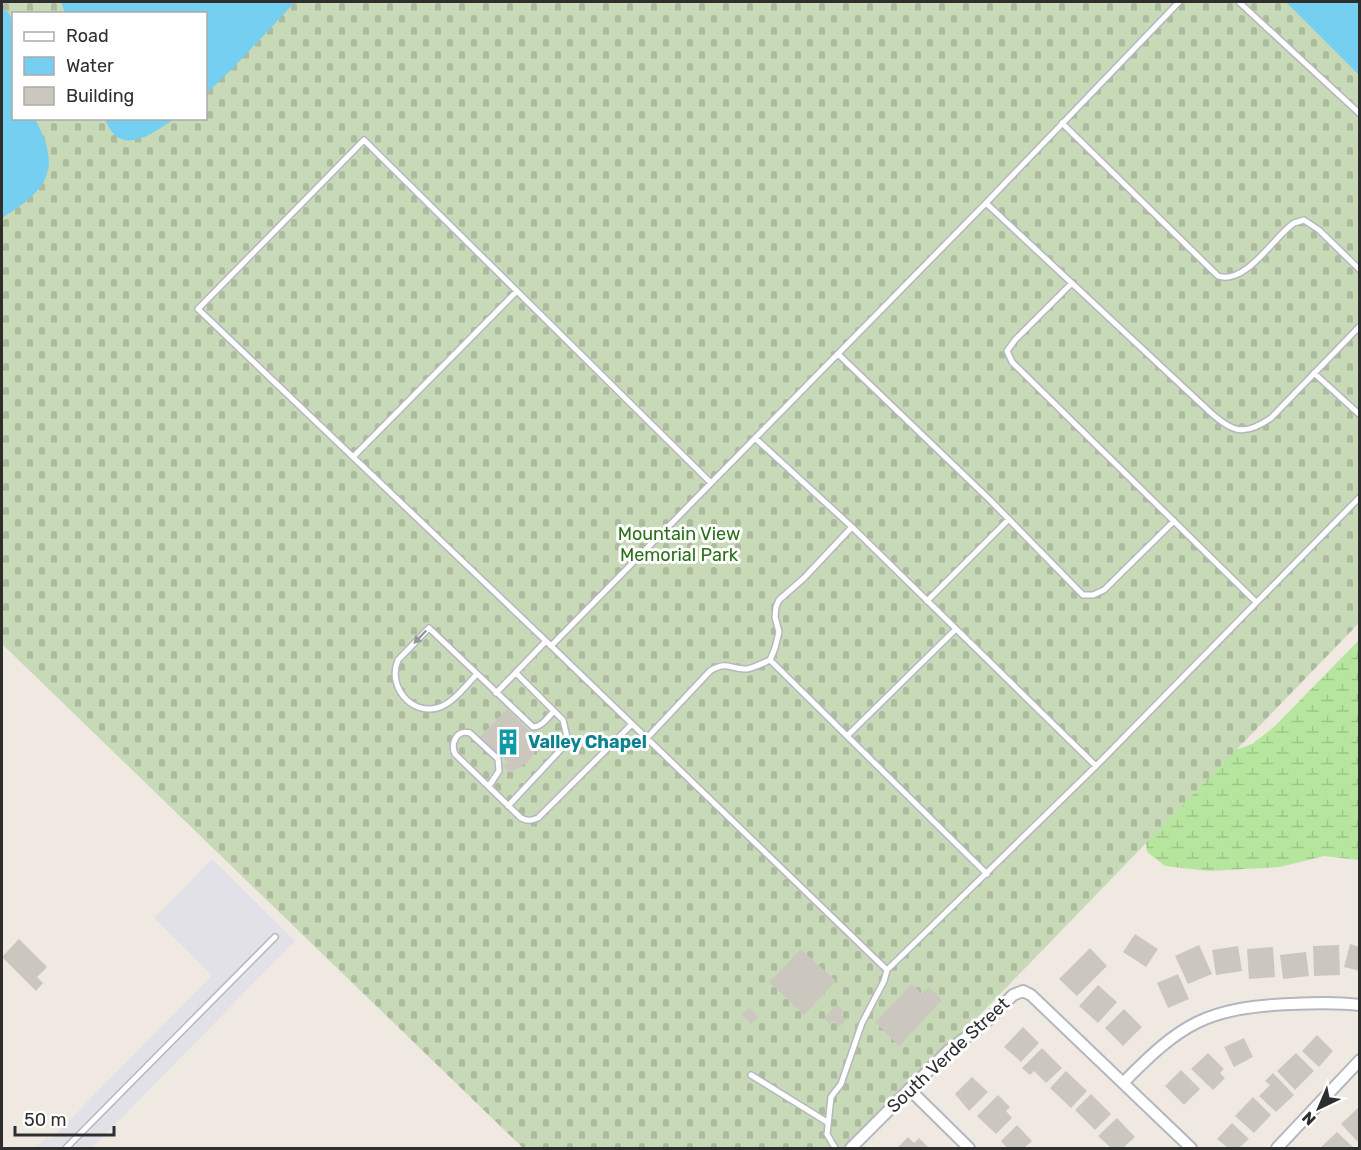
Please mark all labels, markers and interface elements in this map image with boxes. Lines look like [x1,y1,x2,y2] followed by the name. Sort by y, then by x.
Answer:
[12,12,207,120] legend
[66,25,109,47] text: Road
[66,55,114,77] text: Water
[66,85,134,107] text: Building
[618,523,740,566] park label: Mountain View Memorial Park
[413,629,427,644] one-way arrow
[493,727,523,757] building icon: Valley Chapel
[528,731,647,753] place label: Valley Chapel
[882,993,1014,1117] street label: South Verde Street
[1289,1078,1349,1138] north arrow
[15,1099,114,1137] scale bar
[1298,1108,1320,1129] text: N
[24,1109,67,1131] text: 50 m

